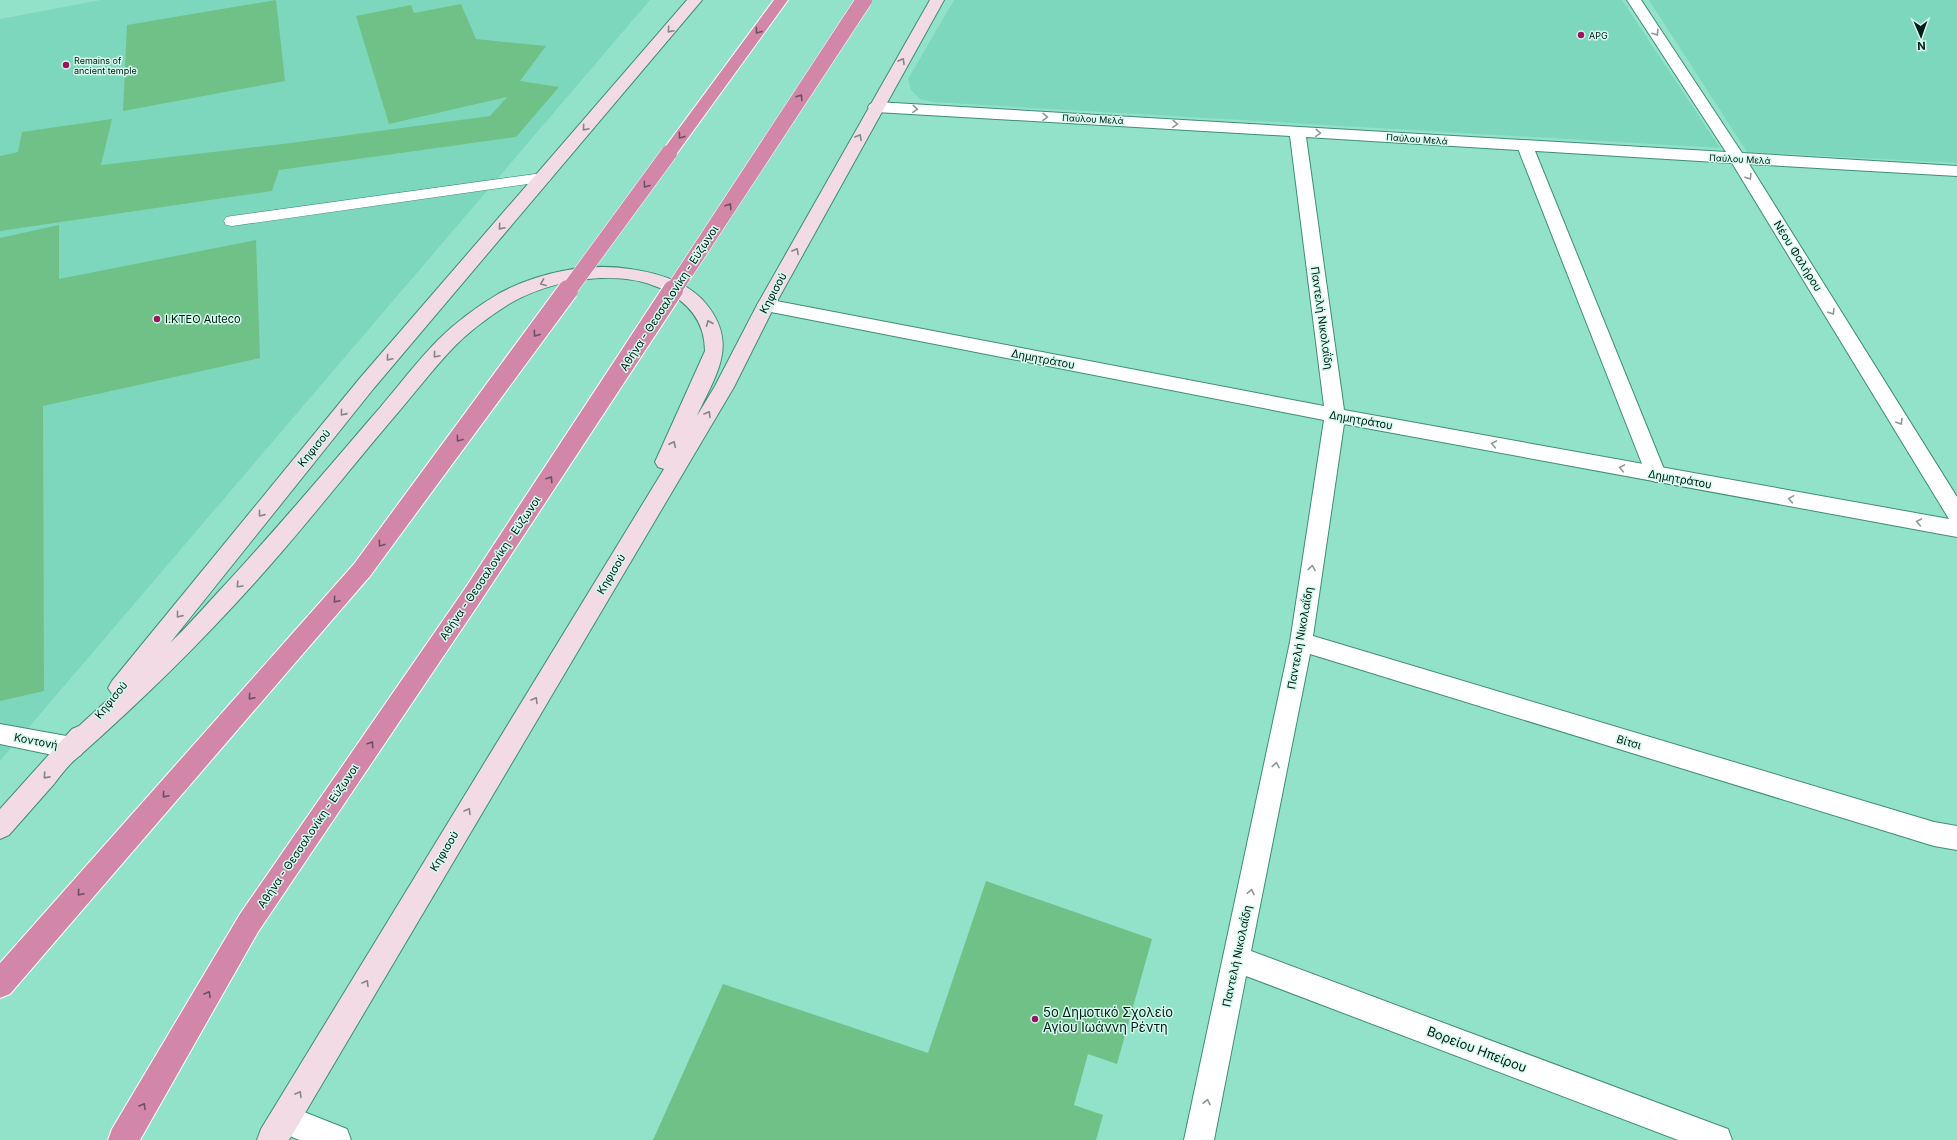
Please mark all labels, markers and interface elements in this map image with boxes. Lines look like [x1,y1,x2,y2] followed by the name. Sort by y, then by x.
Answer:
[1901,16,1941,56] north arrow
[668,25,675,32] one-way arrow
[756,27,763,34] one-way arrow
[1651,29,1658,36] one-way arrow
[1576,30,1586,40] marker: APG
[1589,30,1608,41] place label: APG
[1917,39,1926,53] text: N
[74,55,137,76] place label: Remains of ancient temple
[898,58,905,65] one-way arrow
[61,60,71,70] marker: Remains of ancient temple
[795,95,802,102] one-way arrow
[912,105,918,113] one-way arrow
[1042,112,1048,121] one-way arrow
[1062,112,1124,126] street label: Παύλου Μελά
[1172,120,1178,129] one-way arrow
[583,124,590,131] one-way arrow
[1315,128,1321,137] one-way arrow
[1386,131,1448,147] street label: Παύλου Μελά
[679,132,686,139] one-way arrow
[855,134,862,141] one-way arrow
[1709,152,1771,166] street label: Παύλου Μελά
[1744,173,1752,180] one-way arrow
[644,180,651,187] one-way arrow
[724,203,731,210] one-way arrow
[1771,218,1825,294] street label: Νέου Φαλήρου
[498,222,505,230] one-way arrow
[617,223,721,373] street label: Αθήνα - Θεσσαλονίκη - Εύζωνοι
[792,248,799,255] one-way arrow
[1308,266,1336,370] street label: Παντελή Νικολαΐδη
[756,270,790,316] street label: Κηφισού
[539,278,546,287] one-way arrow
[1827,308,1834,315] one-way arrow
[165,312,241,326] place label: Ι.ΚΤΕΟ Auteco
[152,314,162,324] marker: Ι.ΚΤΕΟ Auteco
[705,320,713,327] one-way arrow
[533,330,540,337] one-way arrow
[1010,346,1076,372] street label: Δημητράτου
[434,350,441,358] one-way arrow
[386,353,393,360] one-way arrow
[340,408,347,415] one-way arrow
[1328,408,1394,432] street label: Δημητράτου
[703,411,711,418] one-way arrow
[1895,418,1903,425] one-way arrow
[295,426,333,470] street label: Κηφισού
[456,435,463,442] one-way arrow
[669,440,677,447] one-way arrow
[1491,441,1497,449] one-way arrow
[1618,464,1625,473] one-way arrow
[1647,467,1713,491] street label: Δημητράτου
[545,476,552,483] one-way arrow
[436,493,544,643] street label: Αθήνα - Θεσσαλονίκη - Εύζωνοι
[1788,495,1794,504] one-way arrow
[259,509,266,517] one-way arrow
[1916,519,1922,527] one-way arrow
[379,539,386,546] one-way arrow
[594,551,628,597] street label: Κηφισού
[1307,565,1316,571] one-way arrow
[236,580,243,587] one-way arrow
[1284,586,1316,690] street label: Παντελή Νικολαΐδη
[334,595,341,602] one-way arrow
[177,610,184,618] one-way arrow
[92,678,130,722] street label: Κηφισού
[248,693,255,700] one-way arrow
[531,697,538,704] one-way arrow
[13,730,59,752] street label: Κοντονή
[1615,732,1643,752] street label: Βίτσι
[366,742,373,749] one-way arrow
[254,761,362,911] street label: Αθήνα - Θεσσαλονίκη - Εύζωνοι
[1272,762,1280,768] one-way arrow
[43,772,50,779] one-way arrow
[163,790,170,798] one-way arrow
[464,808,471,815] one-way arrow
[427,828,461,874] street label: Κηφισού
[77,888,84,896] one-way arrow
[1246,889,1254,896] one-way arrow
[1219,904,1255,1008] street label: Παντελή Νικολαΐδη
[361,980,368,987] one-way arrow
[203,991,210,998] one-way arrow
[1043,1004,1173,1035] place label: 5ο Δημοτικό Σχολείο Αγίου Ιωάννη Ρέντη
[1030,1014,1040,1024] marker: 5ο Δημοτικό Σχολείο Αγίου Ιωάννη Ρέντη
[1425,1023,1529,1075] street label: Βορείου Ηπείρου
[294,1091,301,1098] one-way arrow
[1202,1099,1210,1105] one-way arrow
[138,1103,145,1110] one-way arrow

